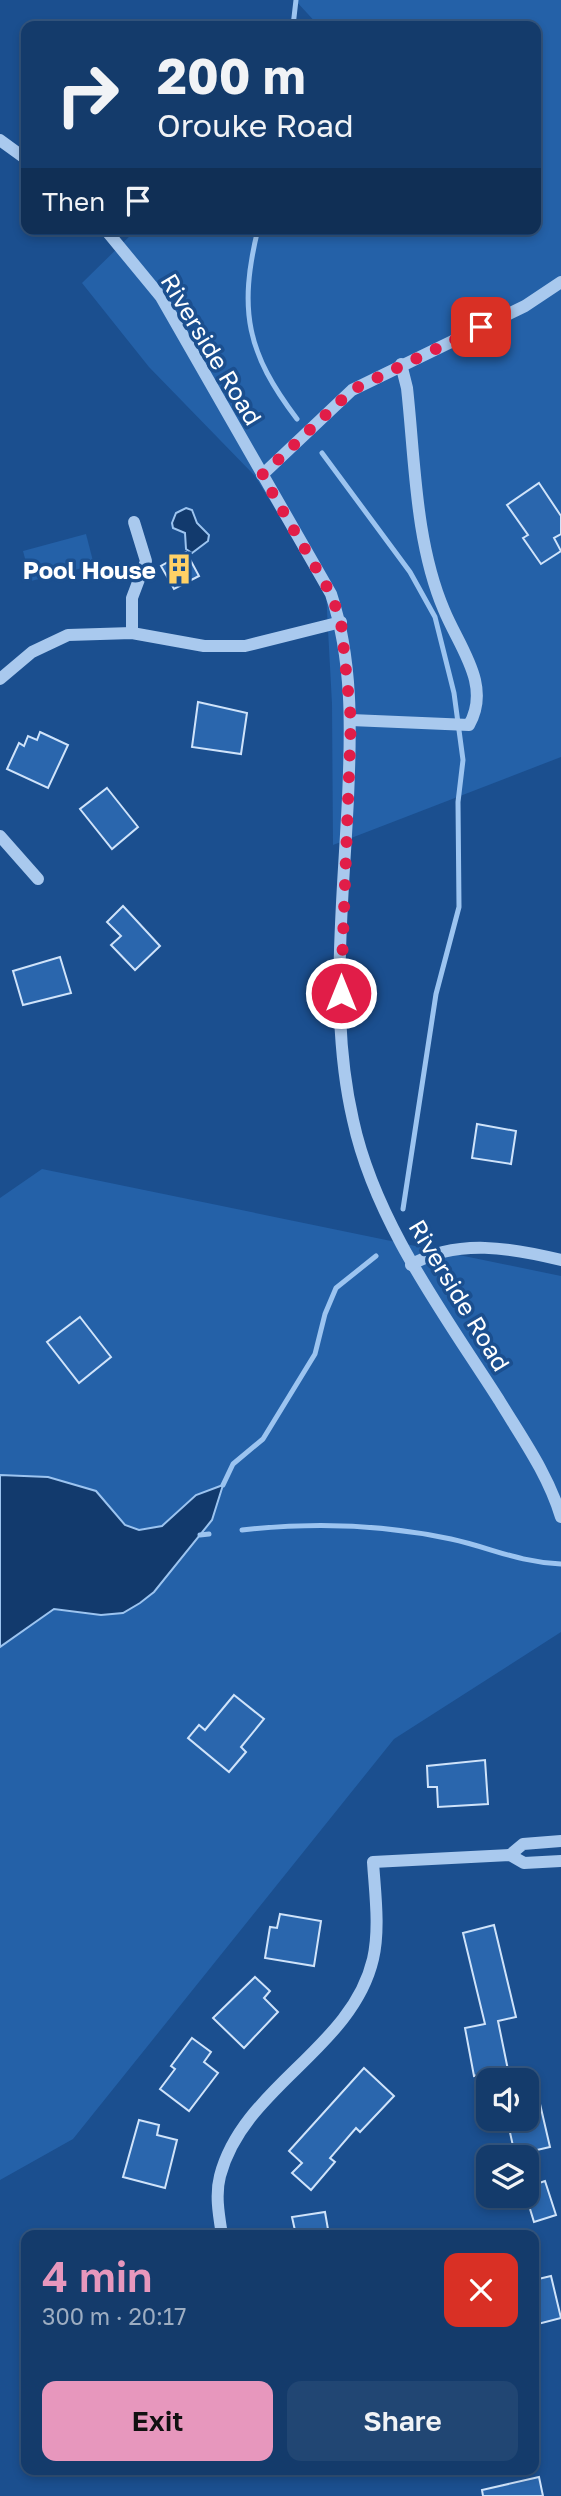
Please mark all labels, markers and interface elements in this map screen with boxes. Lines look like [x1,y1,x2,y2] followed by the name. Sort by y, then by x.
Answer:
[157,46,306,105] text: 200 m
[42,49,133,140] icon: right
[157,106,354,144] text: Orouke Road
[119,182,157,220] icon: arrive
[42,186,105,217] text: Then
[155,268,269,430] street label: Riverside Road
[451,297,511,357] pin
[462,308,500,346] icon: arrive
[162,552,196,586] building icon: Pool House
[23,555,156,584] place label: Pool House
[304,956,378,1030] position arrow
[403,1214,517,1376] street label: Riverside Road
[476,2068,539,2208] map controls
[476,2068,539,2131] button: sound
[476,2145,539,2208] button: layers
[42,2251,152,2301] text: 4 min
[444,2253,518,2327] button: close
[42,2302,186,2330] text: 300 m · 20:17
[42,2381,273,2461] button: Exit
[287,2381,518,2461] button: Share

